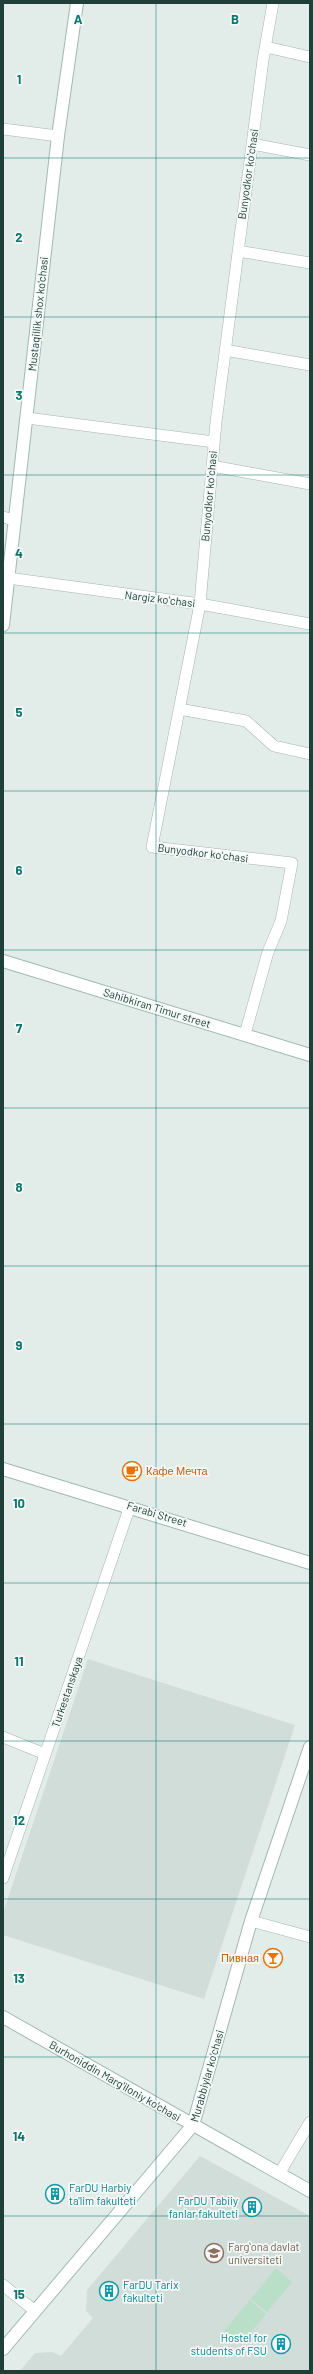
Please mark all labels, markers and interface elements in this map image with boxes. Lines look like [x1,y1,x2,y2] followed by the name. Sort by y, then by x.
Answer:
[74,11,83,27] text: A
[231,11,239,27] text: B
[17,71,21,87] text: 1
[235,128,260,220] street label: Bunyodkor koʻchasi
[15,229,23,245] text: 2
[25,256,50,372] street label: Mustaqillik shox ko'chasi
[15,387,23,403] text: 3
[198,450,219,542] street label: Bunyodkor koʻchasi
[15,545,23,561] text: 4
[124,588,196,609] street label: Nargiz koʻchasi
[15,704,23,720] text: 5
[157,841,249,865] street label: Bunyodkor koʻchasi
[16,862,23,878] text: 6
[102,985,213,1030] street label: Sahibkiran Timur street
[16,1020,23,1036] text: 7
[15,1179,23,1195] text: 8
[16,1337,23,1353] text: 9
[121,1460,143,1482] cafe icon: Кафе Мечта
[146,1464,209,1477] place label: Кафе Мечта
[13,1495,25,1511] text: 10
[126,1498,189,1529] street label: Farabi Street
[14,1653,24,1669] text: 11
[48,1655,85,1729] street label: Turkestanskaya
[13,1812,25,1828] text: 12
[262,1947,284,1969] bar icon: Пивная
[221,1951,259,1964] place label: Пивная
[13,1970,25,1986] text: 13
[187,2028,226,2123] street label: Murabbiylar ko'chasi
[47,2038,183,2124] street label: Burhoniddin Marg'iloniy ko'chasi
[13,2128,25,2144] text: 14
[69,2181,136,2207] place label: FarDU Harbiy ta'lim fakulteti
[44,2183,66,2205] building icon: FarDU Harbiy ta'lim fakulteti
[169,2194,238,2220] place label: FarDU Tabiiy fanlar fakulteti
[241,2196,263,2218] building icon: FarDU Tabiiy fanlar fakulteti
[228,2240,299,2266] place label: Fargʻona davlat universiteti
[203,2242,225,2264] school or university icon: Fargʻona davlat universiteti
[123,2278,178,2304] place label: FarDU Tarix fakulteti
[98,2280,120,2302] building icon: FarDU Tarix fakulteti
[13,2286,25,2302] text: 15
[191,2331,267,2357] place label: Hostel for students of FSU
[270,2333,292,2355] building icon: Hostel for students of FSU

